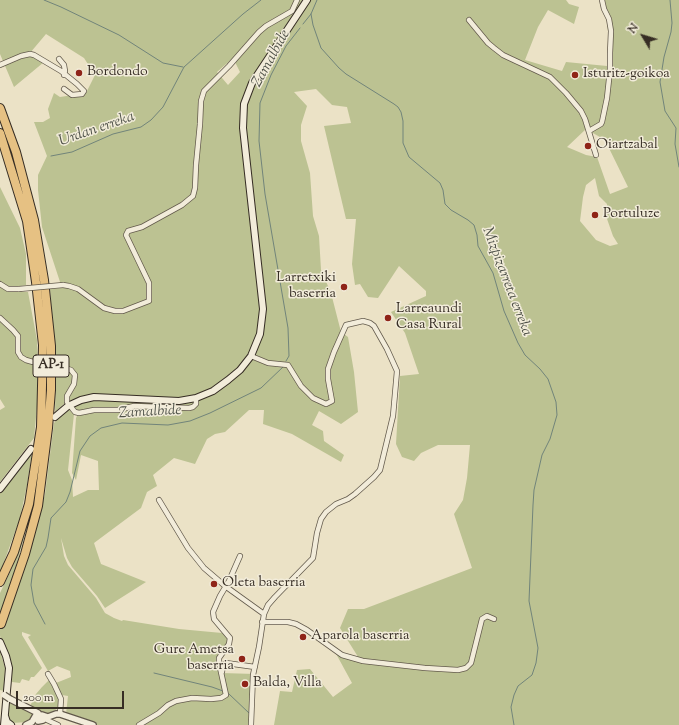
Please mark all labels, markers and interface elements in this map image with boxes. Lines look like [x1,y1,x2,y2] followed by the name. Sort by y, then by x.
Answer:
[623,16,663,56] north arrow
[625,20,643,37] text: N
[249,27,295,91] water label: Zamalbide
[87,65,148,81] place label: Bordondo
[583,67,670,83] place label: Isturitz-goikoa
[74,68,84,78] marker: Bordondo
[570,70,580,80] marker: Isturitz-goikoa
[57,109,137,151] water label: Urdan erreka
[596,138,658,154] place label: Oiartzabal
[583,141,593,151] marker: Oiartzabal
[603,207,660,223] place label: Portuluze
[590,210,600,220] marker: Portuluze
[477,225,535,339] water label: Mizpizarreta erreka
[276,271,336,304] place label: Larretxiki baserria
[339,282,349,292] marker: Larretxiki baserria
[396,302,462,334] place label: Larreaundi Casa Rural
[383,313,393,323] marker: Larreaundi Casa Rural
[33,355,69,377] road number: AP-1
[118,402,182,424] water label: Zamalbide
[222,576,305,592] place label: Oleta baserria
[209,579,219,589] marker: Oleta baserria
[311,629,410,645] place label: Aparola baserria
[298,632,308,642] marker: Aparola baserria
[154,643,234,676] place label: Gure Ametsa baserria
[237,654,247,664] marker: Gure Ametsa baserria
[253,676,322,692] place label: Balda, Villa
[240,679,250,689] marker: Balda, Villa
[18,683,126,709] scale bar
[23,689,54,707] text: 200 m

